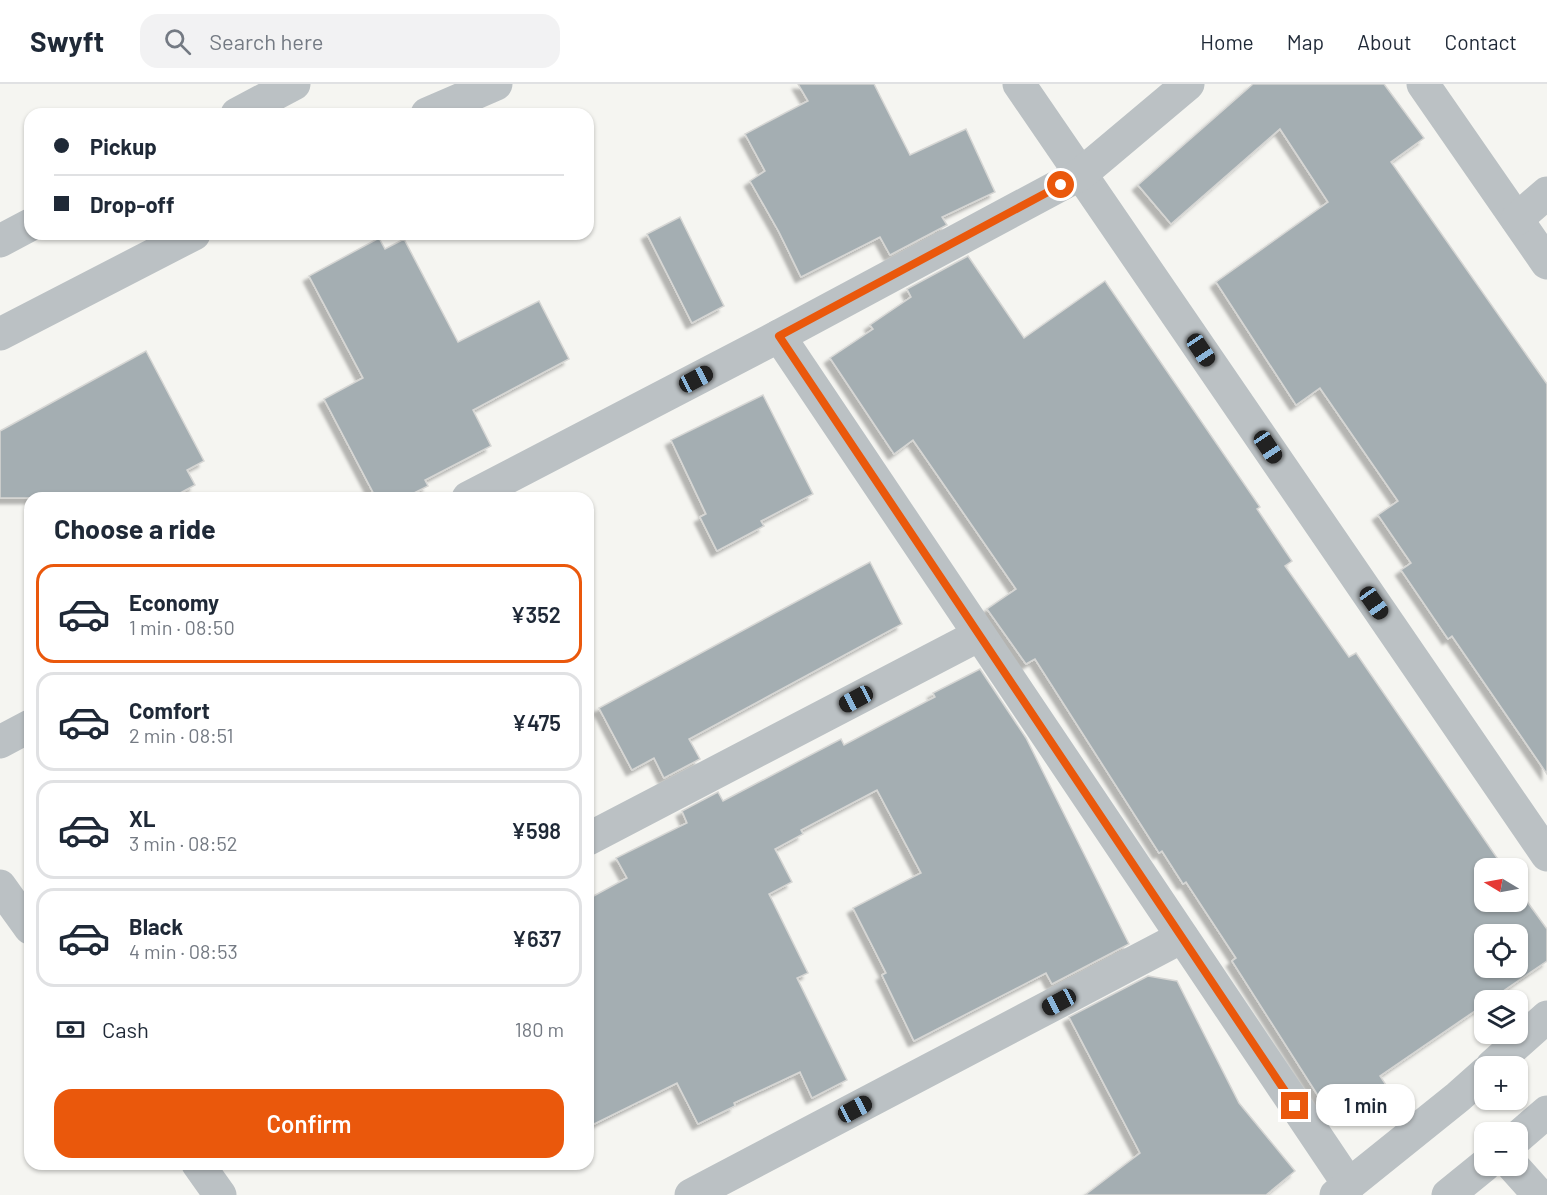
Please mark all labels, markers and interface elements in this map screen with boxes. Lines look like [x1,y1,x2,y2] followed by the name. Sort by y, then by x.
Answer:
[140,14,560,68] search box
[30,24,104,58] text: Swyft
[161,25,194,58] icon: search
[209,28,324,54] text: Search here
[1200,29,1254,54] text: Home
[1287,29,1324,54] text: Map
[1357,29,1412,54] text: About
[1445,29,1517,54] text: Contact
[90,133,157,159] text: Pickup
[1047,171,1074,198] route start
[90,191,174,217] text: Drop-off
[1183,330,1219,370] car
[676,363,716,395] car
[1250,427,1286,467] car
[54,512,216,544] text: Choose a ride
[1356,583,1392,623] car
[57,587,111,641] icon: car
[129,589,219,615] text: Economy
[510,601,561,627] text: ¥352
[129,615,235,639] text: 1 min · 08:50
[836,683,876,715] car
[57,695,111,749] icon: car
[129,697,210,723] text: Comfort
[512,709,561,735] text: ¥475
[129,723,234,747] text: 2 min · 08:51
[57,803,111,857] icon: car
[129,805,155,831] text: XL
[511,817,561,843] text: ¥598
[129,831,237,855] text: 3 min · 08:52
[1474,858,1528,912] north arrow
[1474,858,1528,1176] map controls
[57,911,111,965] icon: car
[129,913,183,939] text: Black
[1474,924,1528,978] button: locate
[512,925,561,951] text: ¥637
[129,939,238,963] text: 4 min · 08:53
[1039,986,1079,1018] car
[1474,990,1528,1044] button: layers
[54,1013,87,1046] icon: cash
[102,1016,149,1042] text: Cash
[515,1017,564,1041] text: 180 m
[1474,1056,1528,1110] button: +
[1316,1085,1415,1127] callout: 1 min
[54,1089,564,1158] button: Confirm
[1281,1092,1308,1119] route end
[835,1093,875,1125] car
[1344,1093,1387,1117] text: 1 min
[1474,1122,1528,1176] button: −

